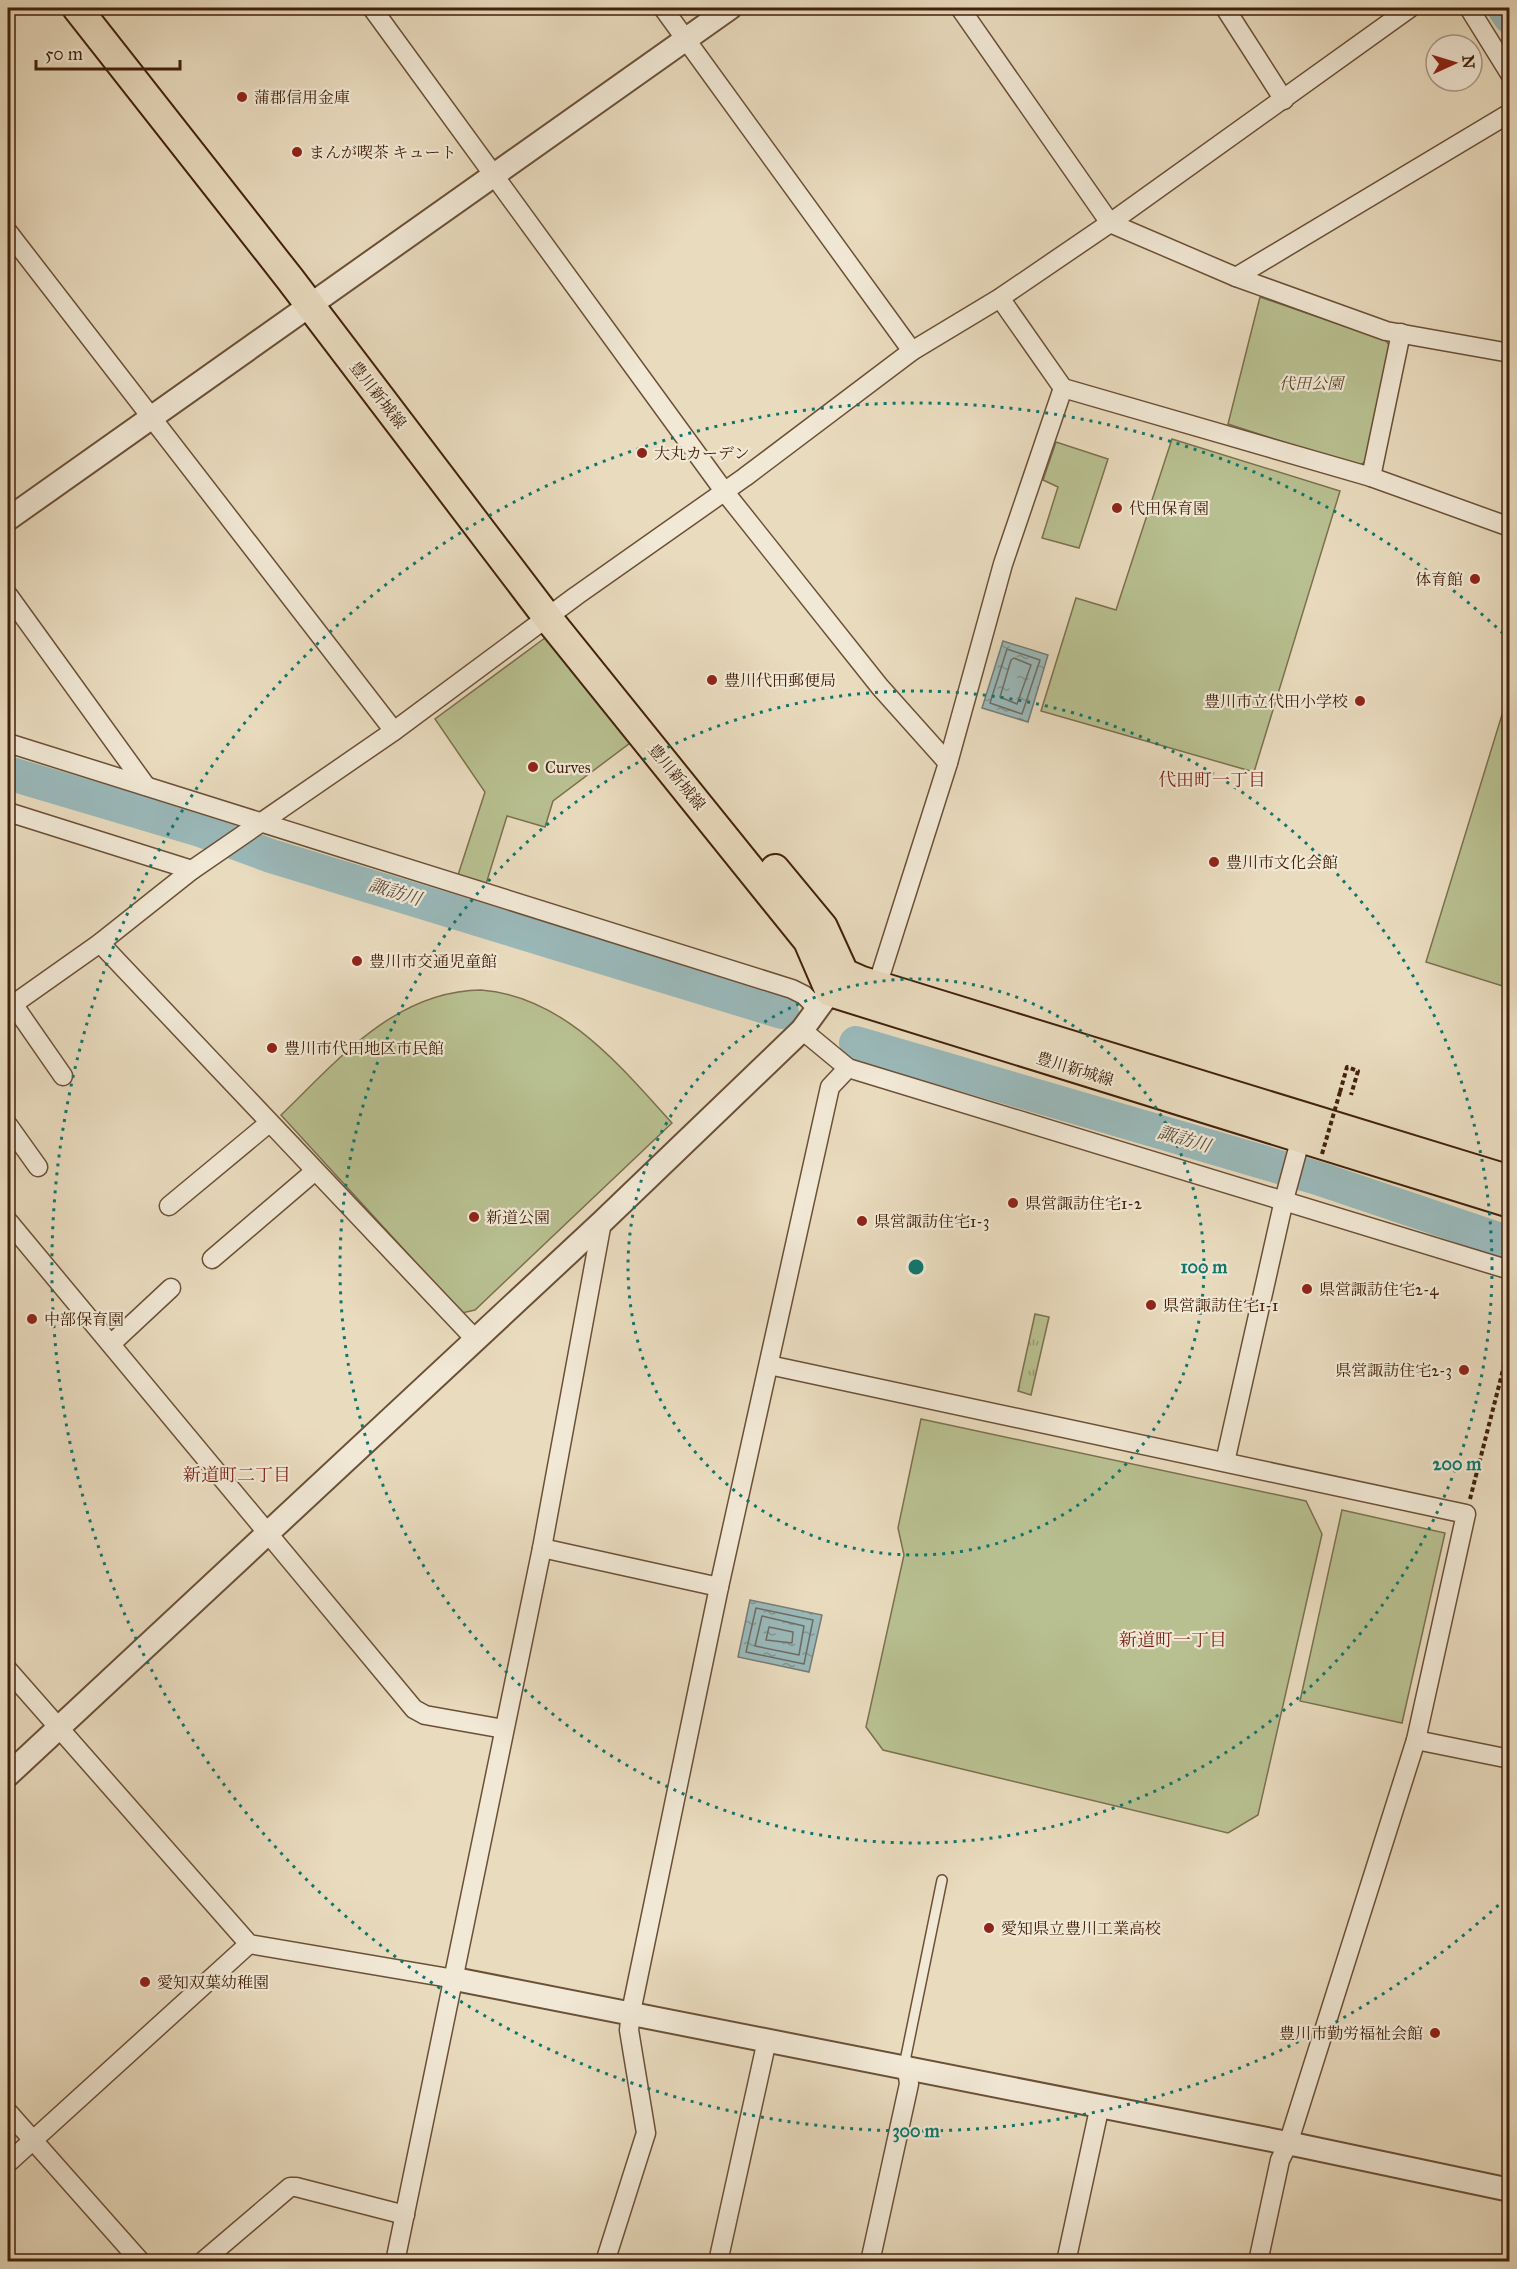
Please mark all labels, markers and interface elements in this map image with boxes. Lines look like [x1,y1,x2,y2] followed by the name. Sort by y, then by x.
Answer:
[36,33,180,71] scale bar
[1424,33,1484,93] north arrow
[45,43,83,65] text: 50 m
[1459,55,1478,70] text: N
[254,88,350,107] place label: 蒲郡信用金庫
[235,90,249,104] marker: 蒲郡信用金庫
[309,143,456,162] place label: まんが喫茶 キュート
[290,145,304,159] marker: まんが喫茶 キュート
[346,358,410,432] street label: 豊川新城線
[1279,374,1346,393] park label: 代田公園
[654,444,750,463] place label: 大丸カーデン
[635,446,649,460] marker: 大丸カーデン
[1129,499,1209,518] place label: 代田保育園
[1110,501,1124,515] marker: 代田保育園
[1415,570,1463,589] place label: 体育館
[1468,572,1482,586] marker: 体育館
[724,671,836,690] place label: 豊川代田郵便局
[705,673,719,687] marker: 豊川代田郵便局
[1204,692,1348,711] place label: 豊川市立代田小学校
[1353,694,1367,708] marker: 豊川市立代田小学校
[644,740,710,814] street label: 豊川新城線
[545,758,591,777] place label: Curves
[526,760,540,774] marker: Curves
[1158,769,1266,791] district label: 代田町一丁目
[1226,853,1338,872] place label: 豊川市文化会館
[1207,855,1221,869] marker: 豊川市文化会館
[366,874,426,911] water label: 諏訪川
[369,952,497,971] place label: 豊川市交通児童館
[350,954,364,968] marker: 豊川市交通児童館
[284,1039,444,1058] place label: 豊川市代田地区市民館
[265,1041,279,1055] marker: 豊川市代田地区市民館
[1034,1048,1116,1090] street label: 豊川新城線
[1155,1121,1215,1158] water label: 諏訪川
[1025,1194,1142,1213] place label: 県営諏訪住宅1-2
[1006,1196,1020,1210] marker: 県営諏訪住宅1-2
[486,1208,550,1227] place label: 新道公園
[467,1210,481,1224] marker: 新道公園
[874,1212,989,1231] place label: 県営諏訪住宅1-3
[855,1214,869,1228] marker: 県営諏訪住宅1-3
[1181,1256,1228,1278] text: 100 m
[906,1257,926,1277] centre of rings
[1319,1280,1439,1299] place label: 県営諏訪住宅2-4
[1300,1282,1314,1296] marker: 県営諏訪住宅2-4
[1163,1296,1278,1315] place label: 県営諏訪住宅1-1
[1144,1298,1158,1312] marker: 県営諏訪住宅1-1
[44,1310,124,1329] place label: 中部保育園
[25,1312,39,1326] marker: 中部保育園
[1335,1361,1452,1380] place label: 県営諏訪住宅2-3
[1457,1363,1471,1377] marker: 県営諏訪住宅2-3
[1433,1453,1482,1475] text: 200 m
[183,1464,291,1486] district label: 新道町二丁目
[1119,1629,1227,1651] district label: 新道町一丁目
[1001,1919,1161,1938] place label: 愛知県立豊川工業高校
[982,1921,996,1935] marker: 愛知県立豊川工業高校
[157,1973,269,1992] place label: 愛知双葉幼稚園
[138,1975,152,1989] marker: 愛知双葉幼稚園
[1279,2024,1423,2043] place label: 豊川市勤労福祉会館
[1428,2026,1442,2040] marker: 豊川市勤労福祉会館
[892,2120,940,2143] text: 300 m

